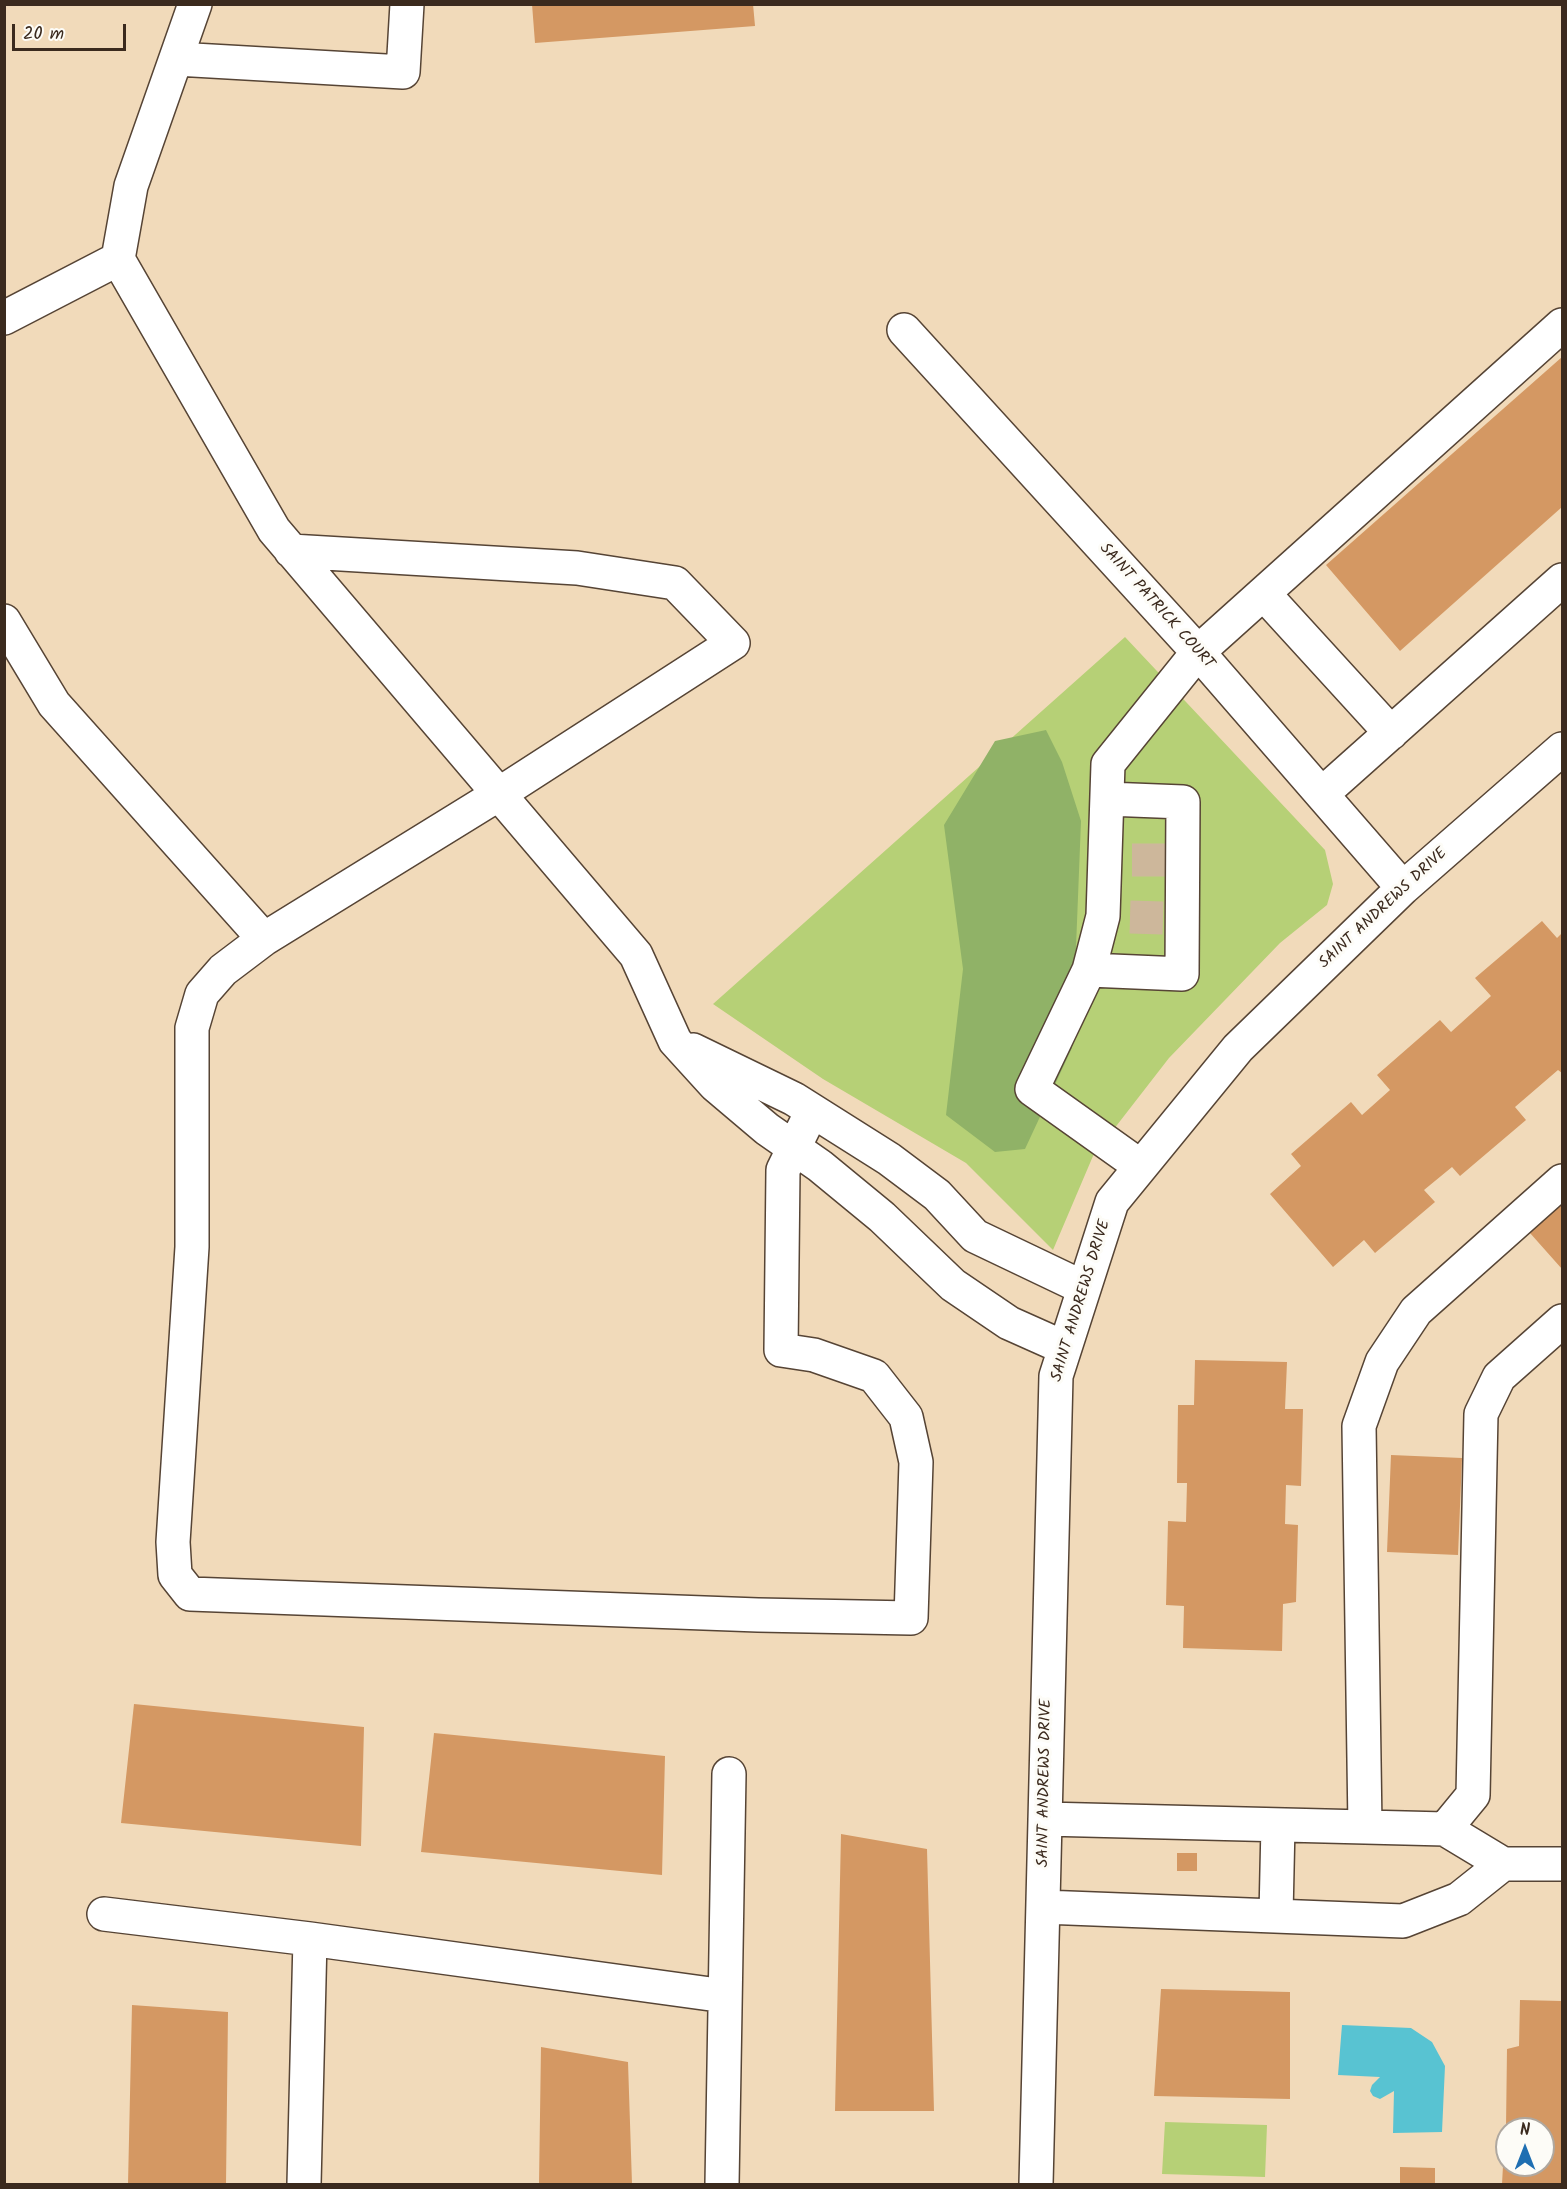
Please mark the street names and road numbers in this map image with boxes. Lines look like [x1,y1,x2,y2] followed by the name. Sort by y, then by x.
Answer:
[1094,540,1218,674] street label: SAINT PATRICK COURT
[1316,845,1452,973] street label: SAINT ANDREWS DRIVE
[1048,1218,1116,1384] street label: SAINT ANDREWS DRIVE
[1035,1699,1057,1867] street label: SAINT ANDREWS DRIVE

